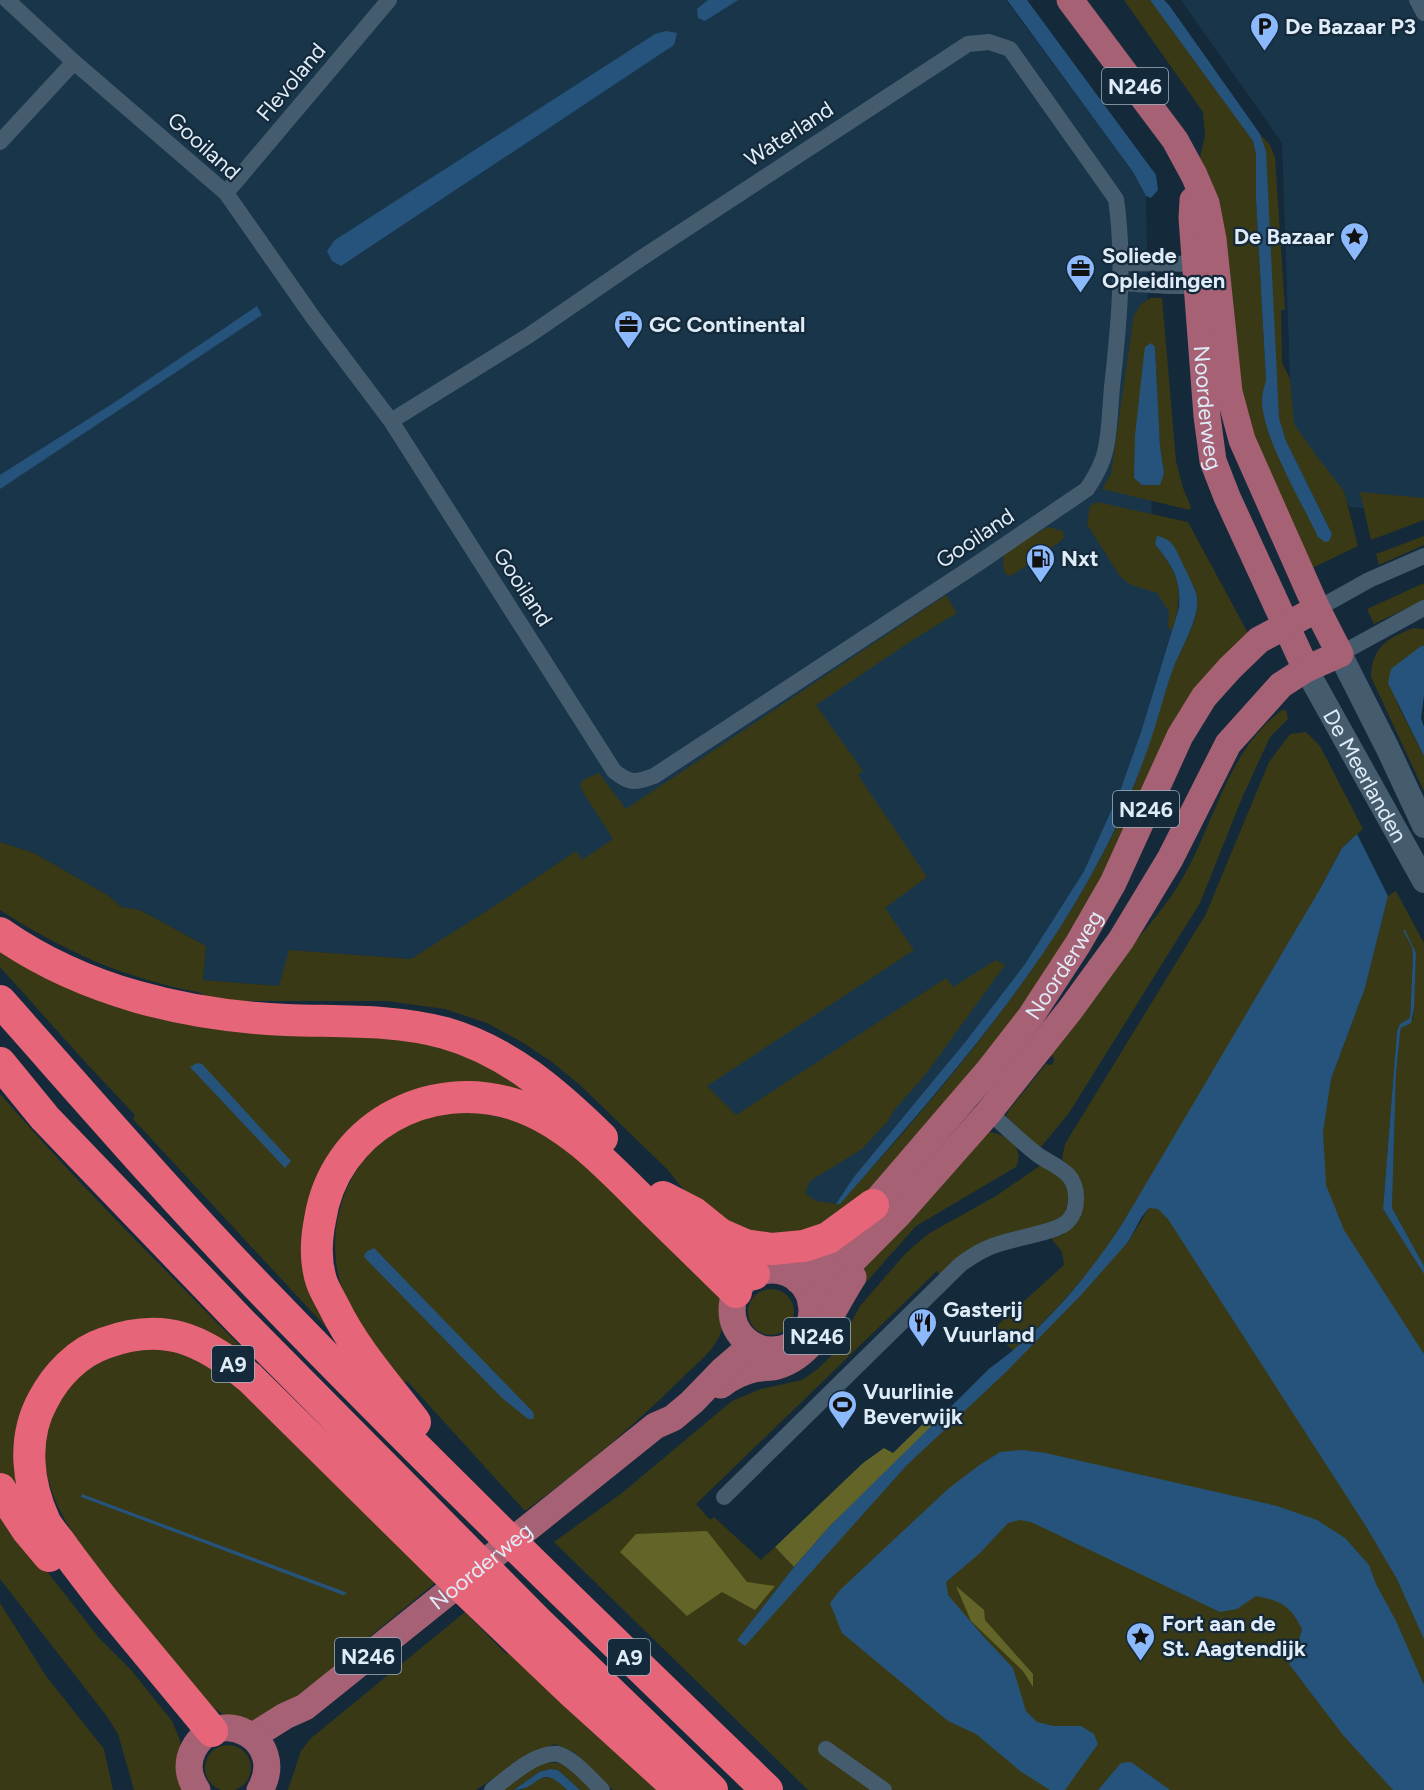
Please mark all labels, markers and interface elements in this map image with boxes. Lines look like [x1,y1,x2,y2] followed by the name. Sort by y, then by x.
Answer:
[1248,10,1280,52] parking icon: De Bazaar P3
[1285,13,1416,40] place label: De Bazaar P3
[251,37,331,127] street label: Flevoland
[1102,68,1168,104] road number: N246
[740,95,838,173] street label: Waterland
[162,106,246,186] street label: Gooiland
[1339,220,1371,262] place icon: De Bazaar
[1234,223,1335,250] place label: De Bazaar
[1102,242,1225,294] place label: Soliede Opleidingen
[1065,252,1097,294] office icon: Soliede Opleidingen
[612,308,644,350] office icon: GC Continental
[649,311,805,338] place label: GC Continental
[1188,344,1229,473] street label: Noorderweg
[931,502,1019,574] street label: Gooiland
[1024,542,1056,584] fuel station icon: Nxt
[488,543,558,631] street label: Gooiland
[1061,545,1099,572] place label: Nxt
[1317,704,1413,847] street label: De Meerlanden
[1113,791,1179,827] road number: N246
[1019,905,1108,1025] street label: Noorderweg
[943,1296,1035,1348] place label: Gasterij Vuurland
[906,1306,938,1348] restaurant icon: Gasterij Vuurland
[784,1318,850,1354] road number: N246
[212,1346,254,1382] road number: A9
[863,1378,963,1430] place label: Vuurlinie Beverwijk
[826,1388,858,1430] sports icon: Vuurlinie Beverwijk
[424,1516,538,1615] street label: Noorderweg
[1162,1610,1306,1662] place label: Fort aan de St. Aagtendijk
[1125,1620,1157,1662] place icon: Fort aan de St. Aagtendijk
[335,1638,401,1674] road number: N246
[608,1639,650,1675] road number: A9

